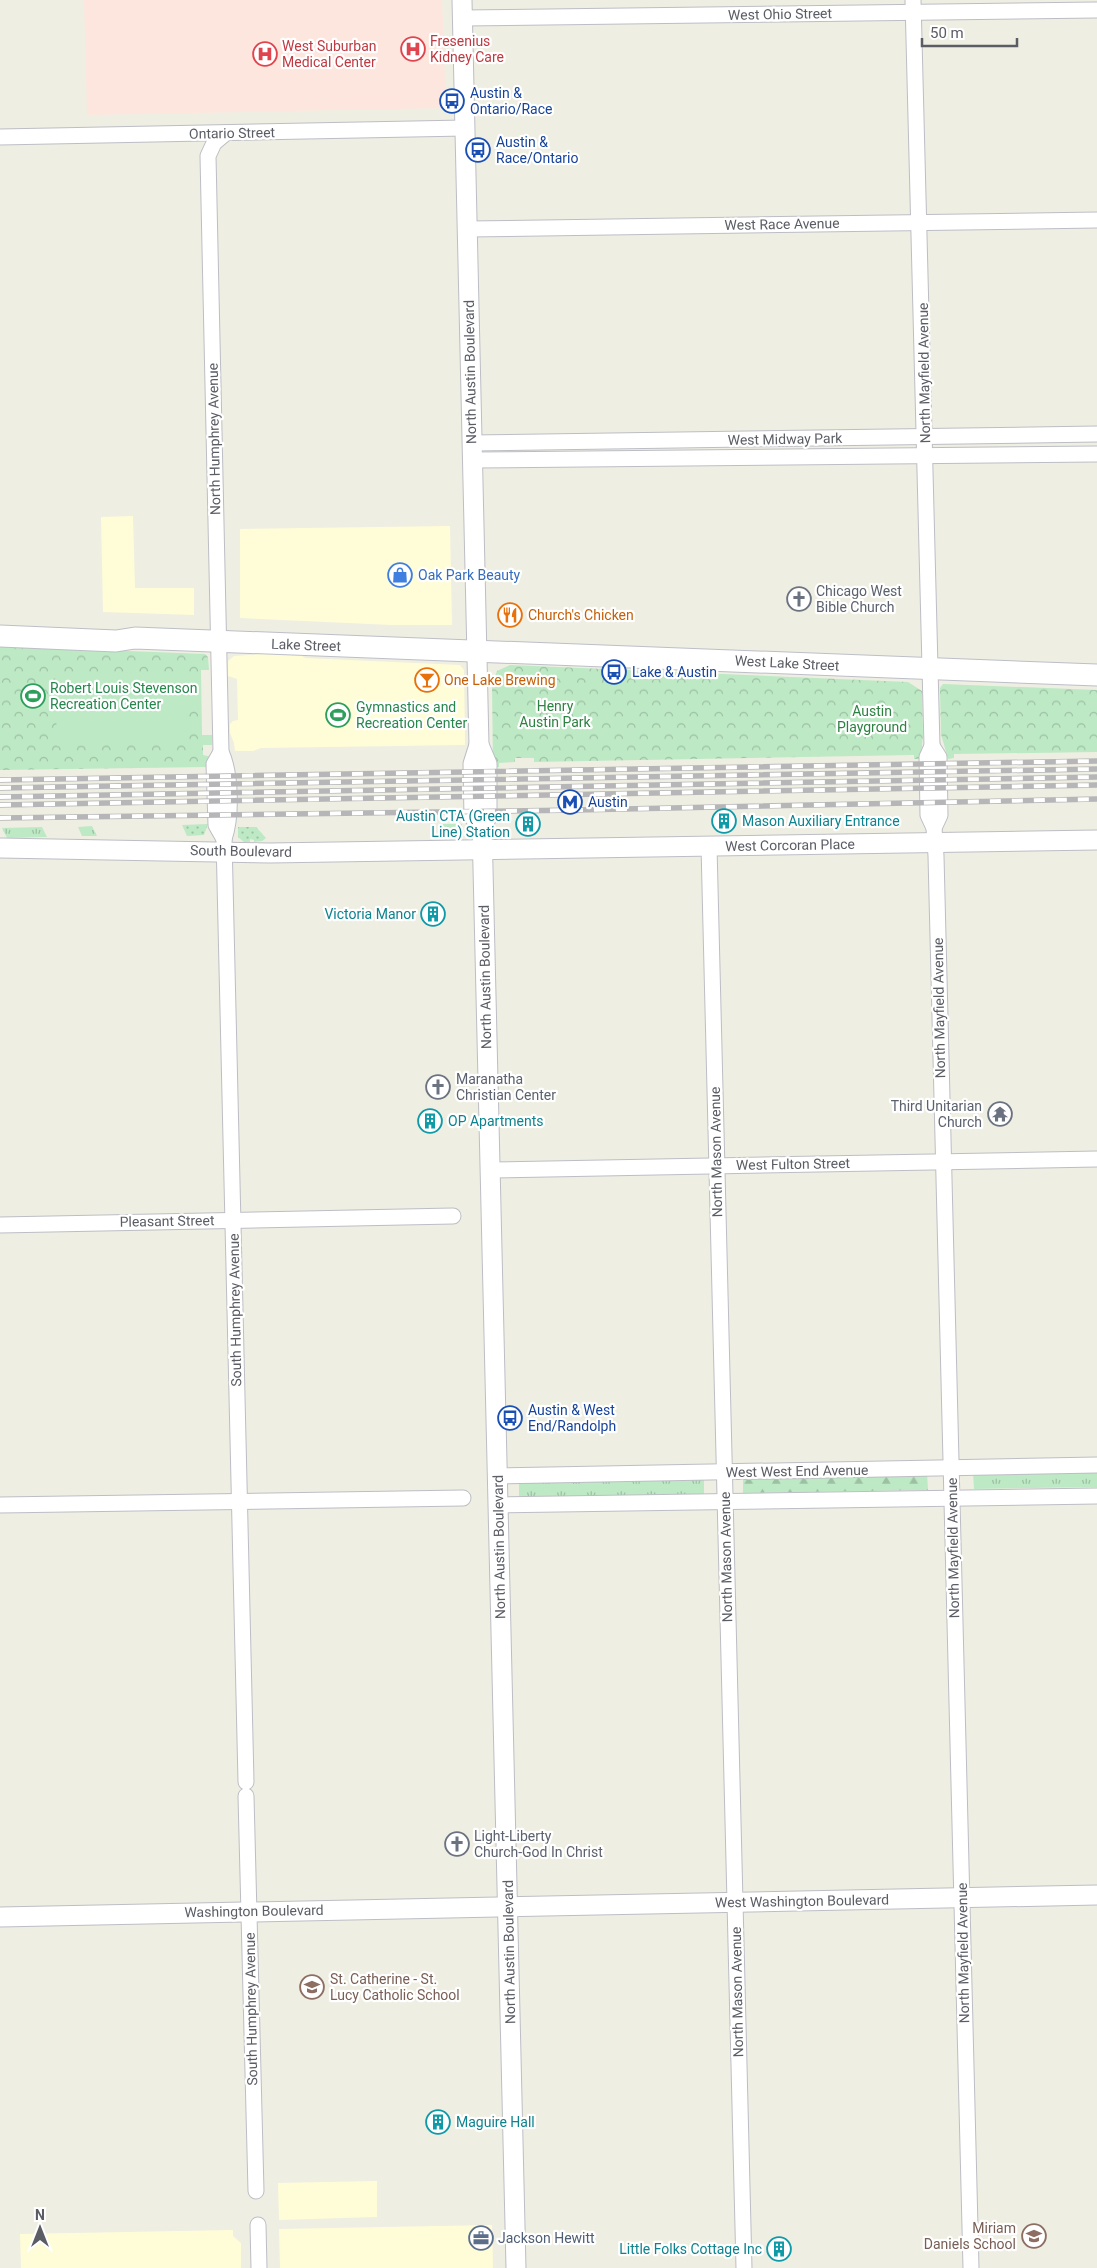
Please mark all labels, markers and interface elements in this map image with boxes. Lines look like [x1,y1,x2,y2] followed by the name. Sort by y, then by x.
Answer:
[728,5,833,23] street label: West Ohio Street
[922,15,1017,47] scale bar
[930,24,964,42] text: 50 m
[430,33,504,65] place label: Fresenius Kidney Care
[400,36,426,62] hospital icon: Fresenius Kidney Care
[282,38,376,70] place label: West Suburban Medical Center
[252,41,278,67] hospital icon: West Suburban Medical Center
[470,85,552,117] place label: Austin & Ontario/Race
[439,88,465,114] bus stop icon: Austin & Ontario/Race
[189,124,276,142] street label: Ontario Street
[496,134,578,166] place label: Austin & Race/Ontario
[465,137,491,163] bus stop icon: Austin & Race/Ontario
[724,215,840,233] street label: West Race Avenue
[461,300,479,444] street label: North Austin Boulevard
[915,302,933,444] street label: North Mayfield Avenue
[205,363,223,515] street label: North Humphrey Avenue
[727,430,843,448] street label: West Midway Park
[387,562,413,588] shop icon: Oak Park Beauty
[418,567,521,583] place label: Oak Park Beauty
[816,583,902,615] place label: Chicago West Bible Church
[786,586,812,612] church icon: Chicago West Bible Church
[497,602,523,628] restaurant icon: Church's Chicken
[528,607,634,623] place label: Church's Chicken
[271,636,342,654] street label: Lake Street
[734,652,840,674] street label: West Lake Street
[601,659,627,685] bus stop icon: Lake & Austin
[632,664,717,680] place label: Lake & Austin
[414,667,440,693] bar icon: One Lake Brewing
[444,672,556,688] place label: One Lake Brewing
[50,680,197,712] place label: Robert Louis Stevenson Recreation Center
[20,683,46,709] sports icon: Robert Louis Stevenson Recreation Center
[519,698,592,730] park label: Henry Austin Park
[356,699,467,731] place label: Gymnastics and Recreation Center
[325,702,351,728] sports icon: Gymnastics and Recreation Center
[837,703,907,735] park label: Austin Playground
[557,789,583,815] metro station icon: Austin
[588,794,628,810] place label: Austin
[396,808,510,841] place label: Austin CTA (Green Line) Station
[711,808,737,834] building icon: Mason Auxiliary Entrance
[515,811,541,837] building icon: Austin CTA (Green Line) Station
[742,813,900,829] place label: Mason Auxiliary Entrance
[725,836,855,854] street label: West Corcoran Place
[190,842,292,860] street label: South Boulevard
[420,901,446,927] building icon: Victoria Manor
[476,905,494,1049] street label: North Austin Boulevard
[324,906,416,922] place label: Victoria Manor
[930,937,948,1079] street label: North Mayfield Avenue
[456,1071,556,1103] place label: Maranatha Christian Center
[425,1074,451,1100] church icon: Maranatha Christian Center
[707,1086,725,1218] street label: North Mason Avenue
[891,1098,982,1130] place label: Third Unitarian Church
[987,1101,1013,1127] temple icon: Third Unitarian Church
[417,1108,443,1134] building icon: OP Apartments
[448,1113,543,1129] place label: OP Apartments
[736,1155,851,1173] street label: West Fulton Street
[119,1212,215,1230] street label: Pleasant Street
[226,1233,244,1387] street label: South Humphrey Avenue
[528,1402,616,1434] place label: Austin & West End/Randolph
[497,1405,523,1431] bus stop icon: Austin & West End/Randolph
[726,1462,868,1480] street label: West West End Avenue
[490,1475,508,1619] street label: North Austin Boulevard
[944,1477,962,1619] street label: North Mayfield Avenue
[717,1491,735,1623] street label: North Mason Avenue
[474,1828,603,1860] place label: Light-Liberty Church-God In Christ
[444,1831,470,1857] church icon: Light-Liberty Church-God In Christ
[500,1880,518,2024] street label: North Austin Boulevard
[954,1882,972,2024] street label: North Mayfield Avenue
[715,1891,889,1911] street label: West Washington Boulevard
[184,1902,324,1920] street label: Washington Boulevard
[728,1926,746,2058] street label: North Mason Avenue
[242,1932,260,2086] street label: South Humphrey Avenue
[330,1971,460,2003] place label: St. Catherine - St. Lucy Catholic School
[299,1974,325,2000] school or university icon: St. Catherine - St. Lucy Catholic School
[425,2109,451,2135] building icon: Maguire Hall
[456,2114,535,2130] place label: Maguire Hall
[15,2203,65,2253] north arrow
[35,2207,45,2223] text: N
[924,2220,1016,2252] place label: Miriam Daniels School
[1021,2223,1047,2249] school or university icon: Miriam Daniels School
[468,2225,494,2251] office icon: Jackson Hewitt
[498,2230,595,2246] place label: Jackson Hewitt
[766,2236,792,2262] building icon: Little Folks Cottage Inc
[619,2241,762,2257] place label: Little Folks Cottage Inc

